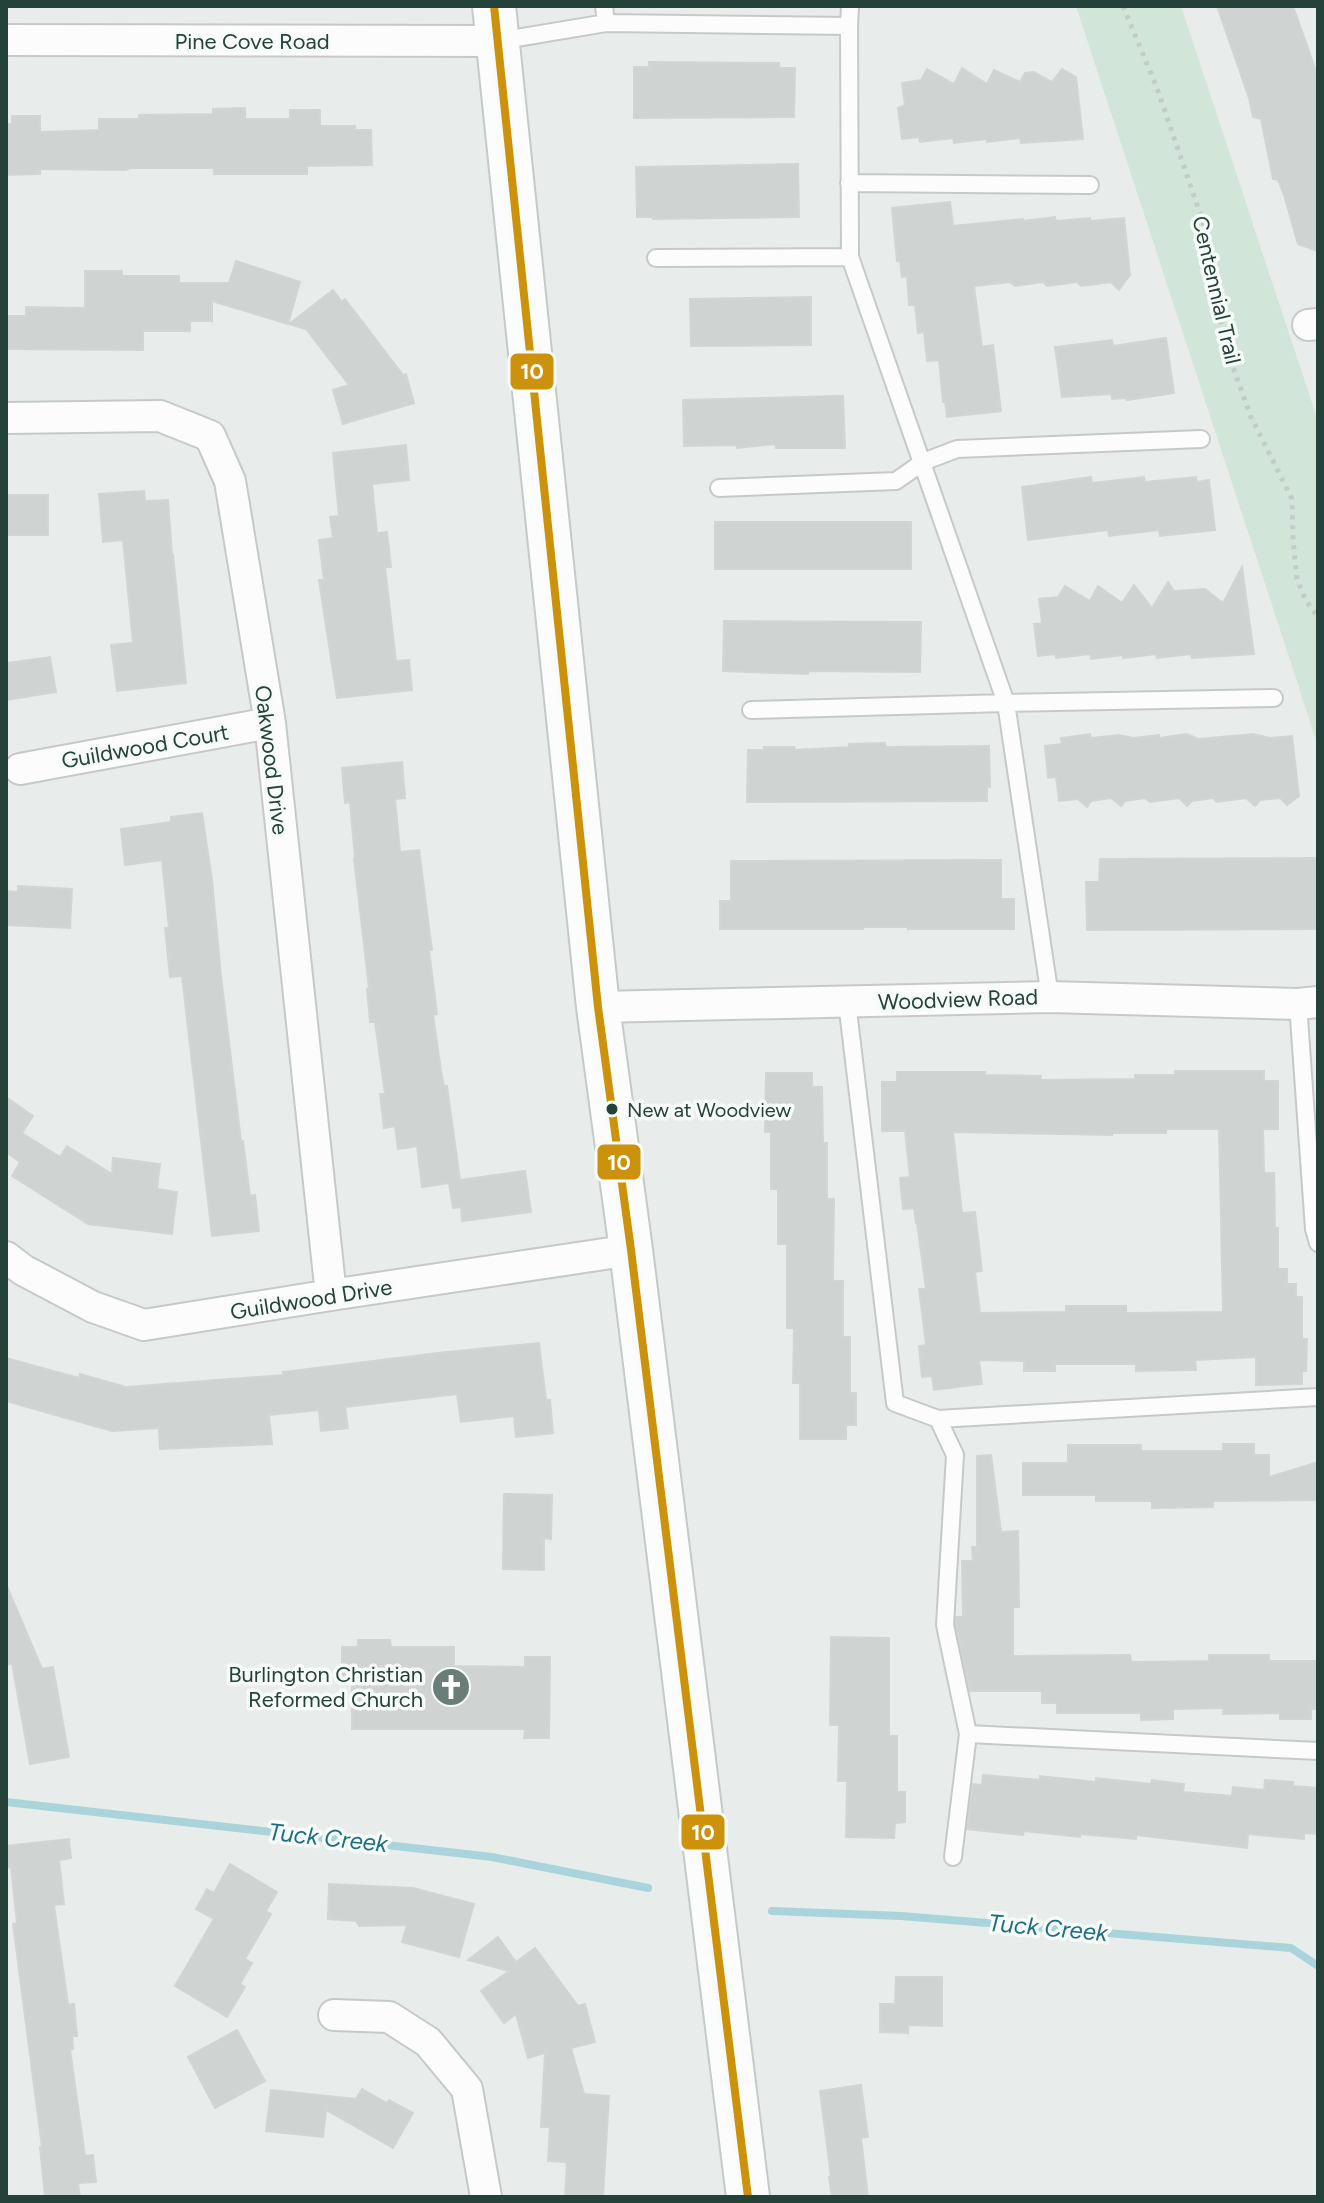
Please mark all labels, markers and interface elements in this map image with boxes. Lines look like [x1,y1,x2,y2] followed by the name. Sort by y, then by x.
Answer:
[174,28,330,55] street label: Pine Cove Road
[1186,213,1247,367] street label: Centennial Trail
[509,352,555,391] line badge: 10
[520,358,544,385] text: 10
[249,684,294,836] street label: Oakwood Drive
[59,718,231,774] street label: Guildwood Court
[877,983,1039,1016] street label: Woodview Road
[627,1098,791,1122] place label: New at Woodview
[604,1101,620,1117] marker: New at Woodview
[596,1143,642,1181] line badge: 10
[607,1149,631,1176] text: 10
[228,1273,394,1326] street label: Guildwood Drive
[228,1661,423,1713] place label: Burlington Christian Reformed Church
[430,1666,472,1708] church icon: Burlington Christian Reformed Church
[680,1813,726,1851] line badge: 10
[267,1817,390,1858] water label: Tuck Creek
[691,1819,715,1846] text: 10
[987,1908,1110,1947] water label: Tuck Creek

